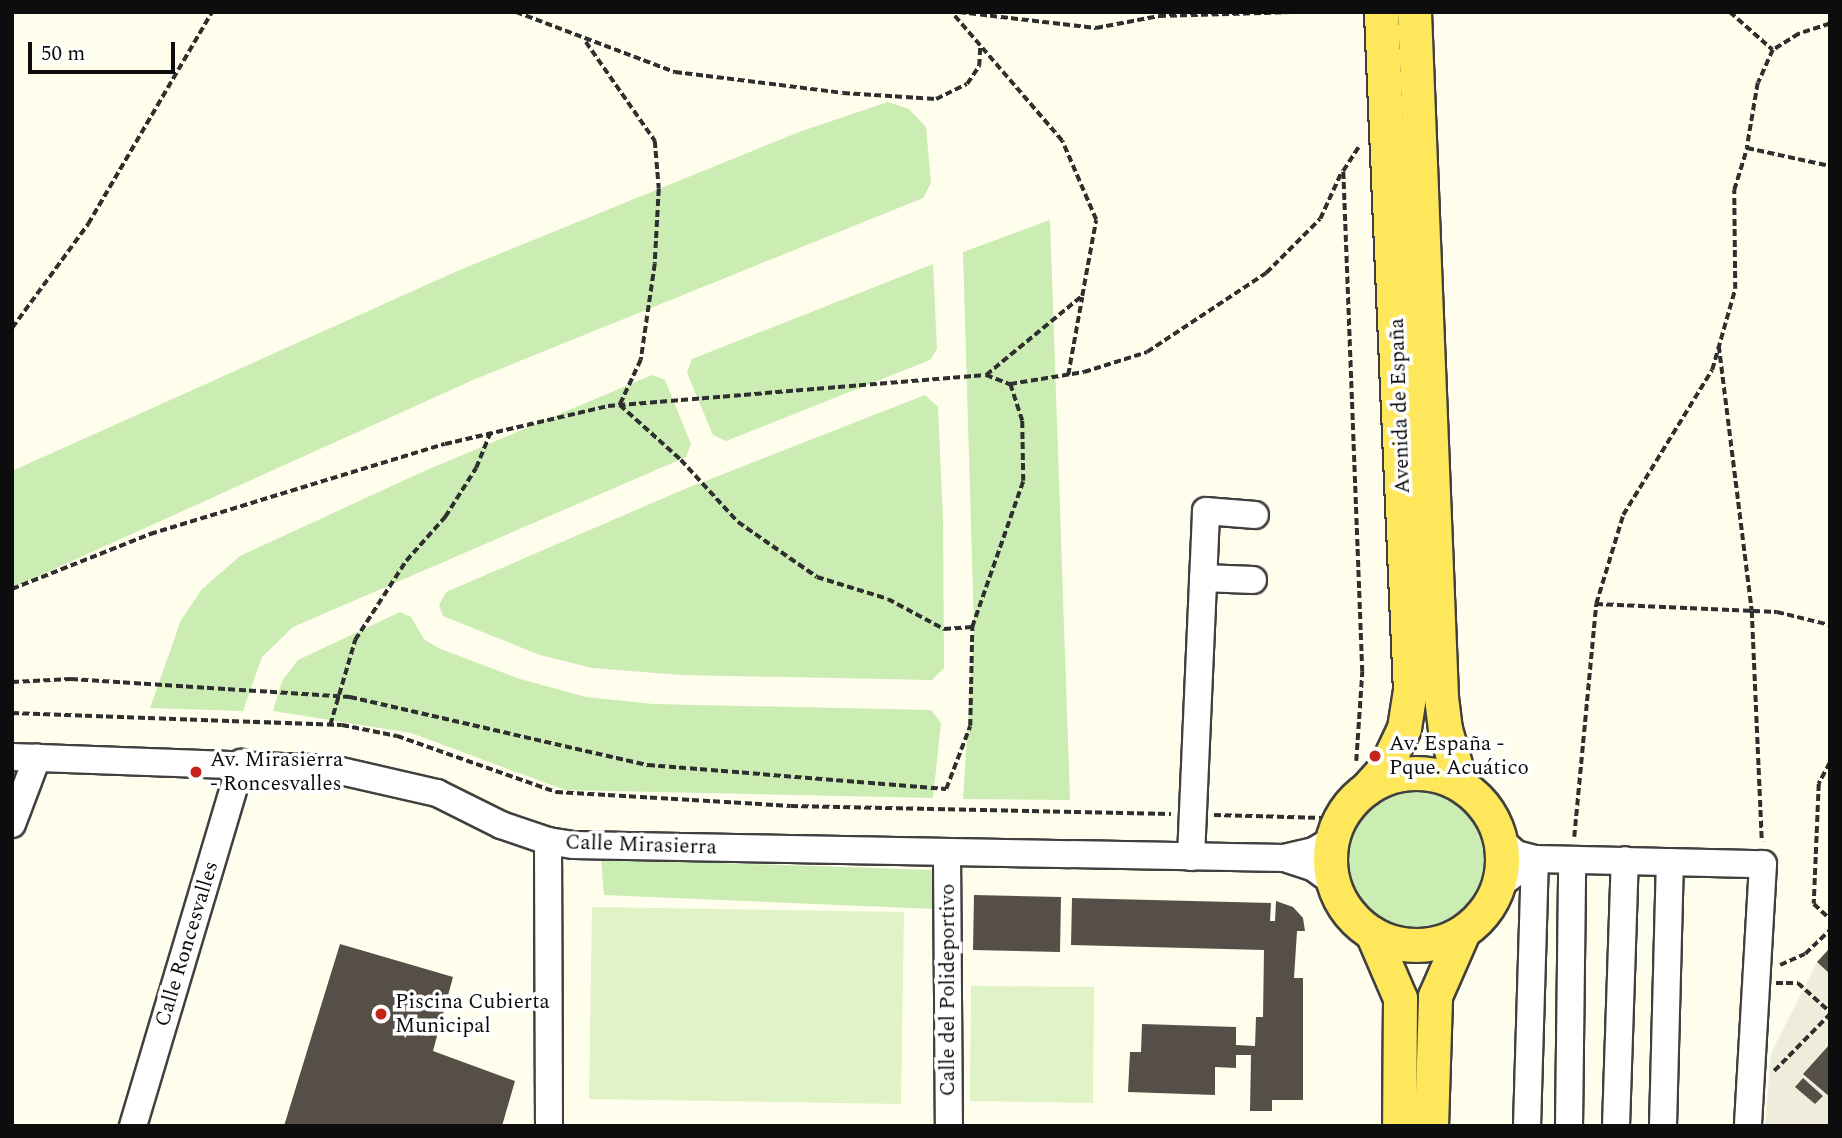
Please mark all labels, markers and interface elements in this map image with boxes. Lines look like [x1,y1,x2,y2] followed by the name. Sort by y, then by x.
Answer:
[32,28,178,72] scale bar
[41,38,85,70] text: 50 m
[1384,318,1416,494] street label: Avenida de España
[1389,731,1529,781] place label: Av. España - Pque. Acuático
[210,747,343,797] place label: Av. Mirasierra - Roncesvalles
[1367,748,1383,764] marker: Av. España - Pque. Acuático
[188,764,204,780] marker: Av. Mirasierra - Roncesvalles
[565,830,717,860] street label: Calle Mirasierra
[150,858,224,1030] street label: Calle Roncesvalles
[935,884,961,1096] street label: Calle del Polideportivo
[395,989,550,1039] place label: Piscina Cubierta Municipal
[373,1006,389,1022] marker: Piscina Cubierta Municipal

